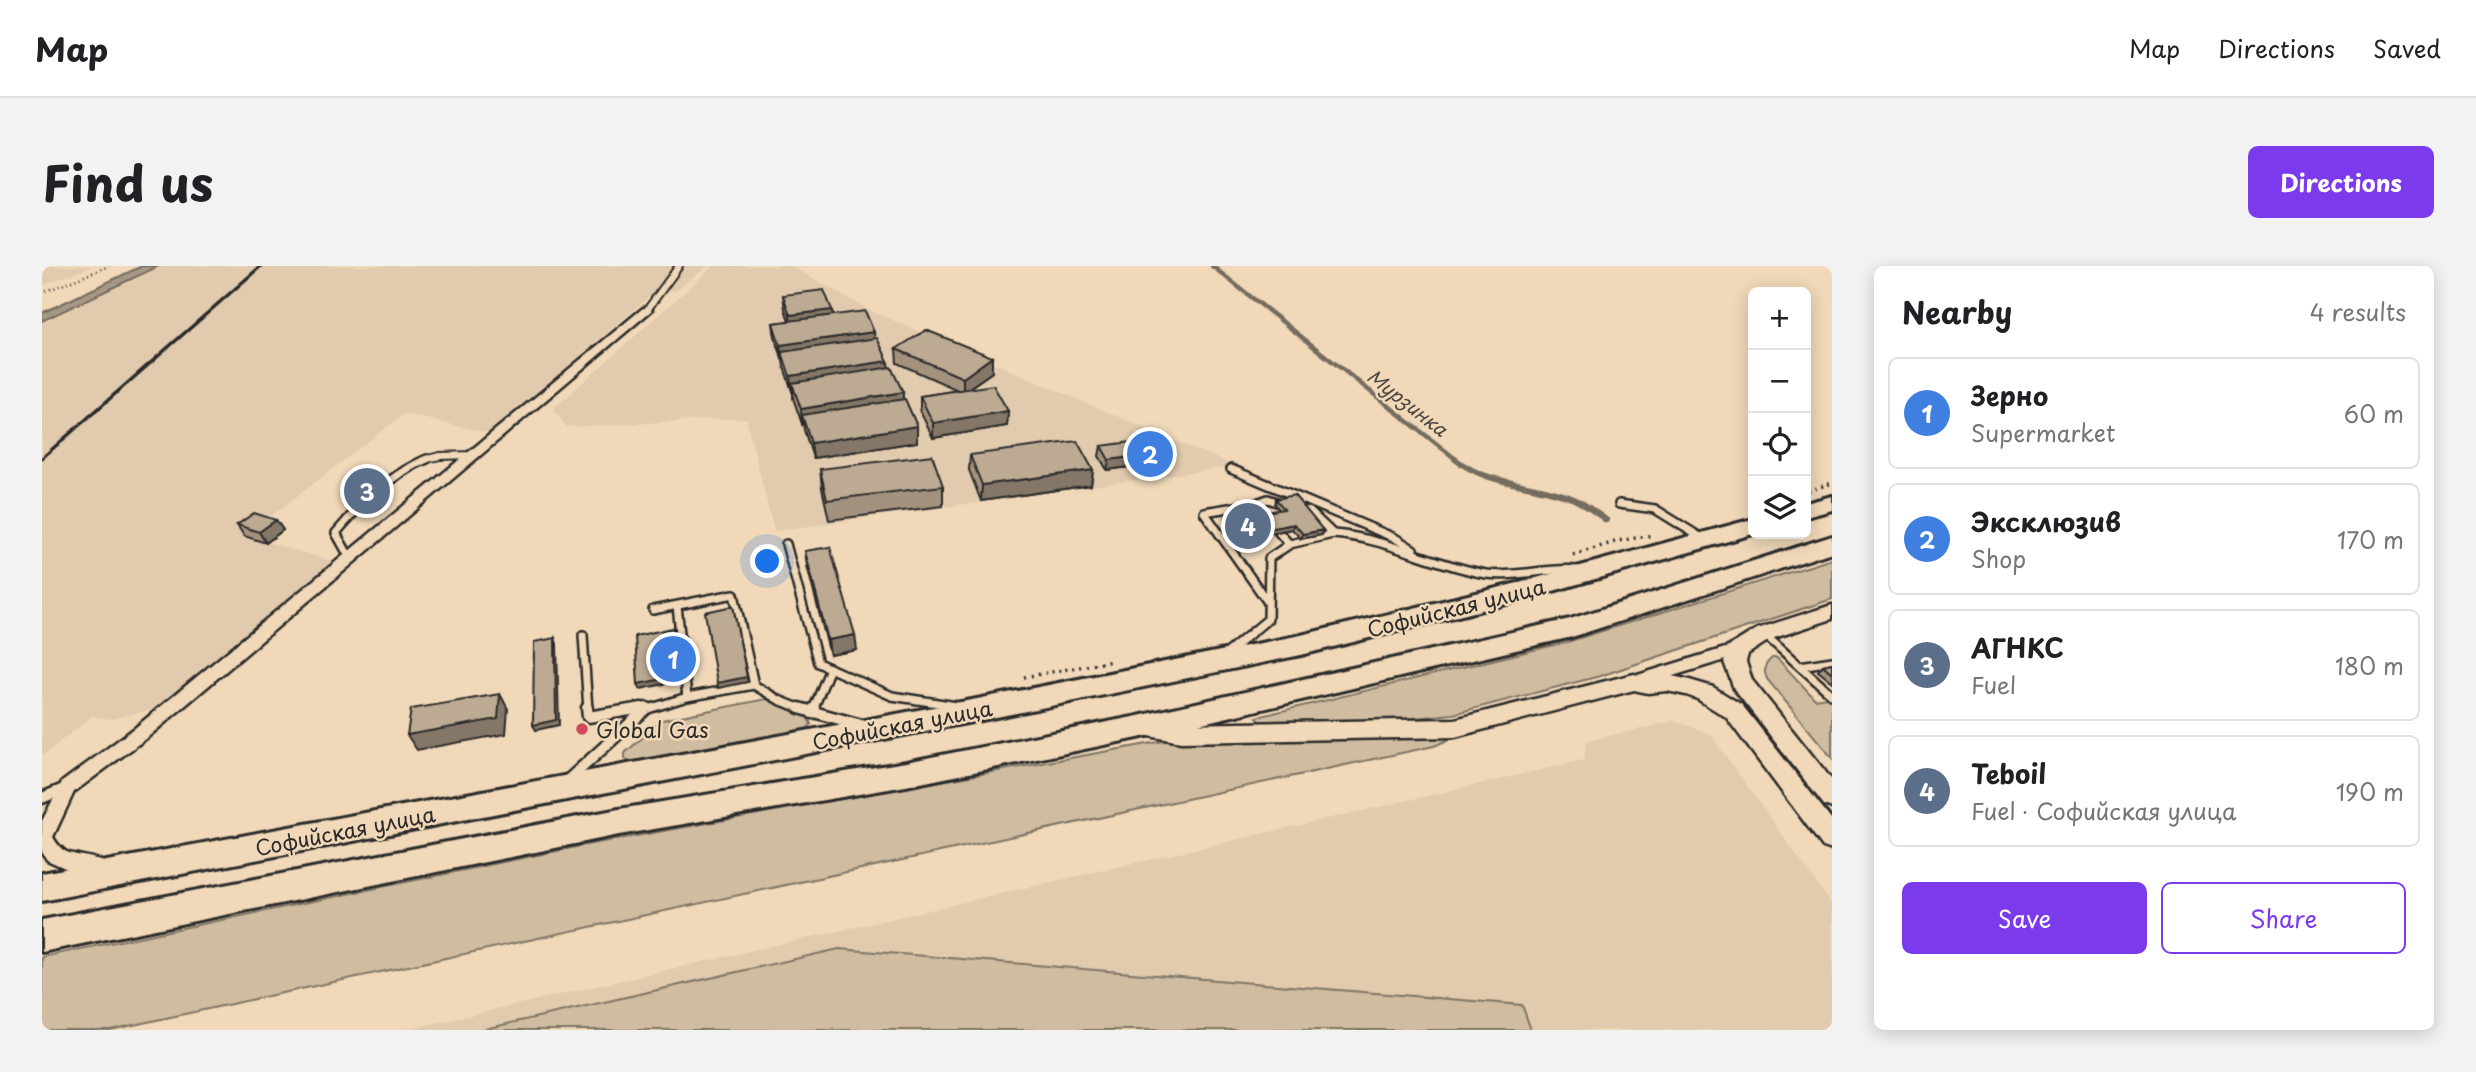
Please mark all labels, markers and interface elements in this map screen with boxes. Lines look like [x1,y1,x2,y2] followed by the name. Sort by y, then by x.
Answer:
[35,23,108,73] text: Map
[2129,30,2180,66] text: Map
[2218,30,2335,66] text: Directions
[2373,30,2441,66] text: Saved
[42,145,213,219] text: Find us
[2248,146,2434,218] button: Directions
[1748,287,1811,539] map controls
[1748,287,1811,350] button: +
[1902,289,2012,334] text: Nearby
[2310,294,2406,329] text: 4 results
[1748,350,1811,413] button: −
[1362,362,1455,443] water label: Мурзинка
[1971,376,2048,415] text: Зерно
[1922,396,1933,431] text: 1
[2344,396,2404,431] text: 60 m
[1748,413,1811,476] button: locate
[1971,415,2115,450] text: Supermarket
[1127,428,1173,480] pin: 2
[344,465,390,517] pin: 3
[1748,476,1811,539] button: layers
[1225,500,1271,552] pin: 4
[1971,502,2121,541] text: Эксклюзив
[1919,522,1935,557] text: 2
[2337,522,2404,557] text: 170 m
[1971,541,2026,576] text: Shop
[750,544,784,578] your location
[1363,569,1549,645] street label: Софийская улица
[1971,628,2064,667] text: АГНКС
[650,633,696,685] pin: 1
[1919,648,1935,683] text: 3
[2335,648,2404,683] text: 180 m
[1971,667,2016,702] text: Fuel
[809,691,996,757] street label: Софийская улица
[596,713,709,745] place label: Global Gas
[574,721,590,737] marker: Global Gas
[1971,754,2046,793] text: Teboil
[1919,774,1935,809] text: 4
[2336,774,2404,809] text: 190 m
[1971,793,2237,828] text: Fuel · Софийская улица
[252,797,439,863] street label: Софийская улица
[1902,882,2147,954] button: Save
[2161,882,2406,954] button: Share

